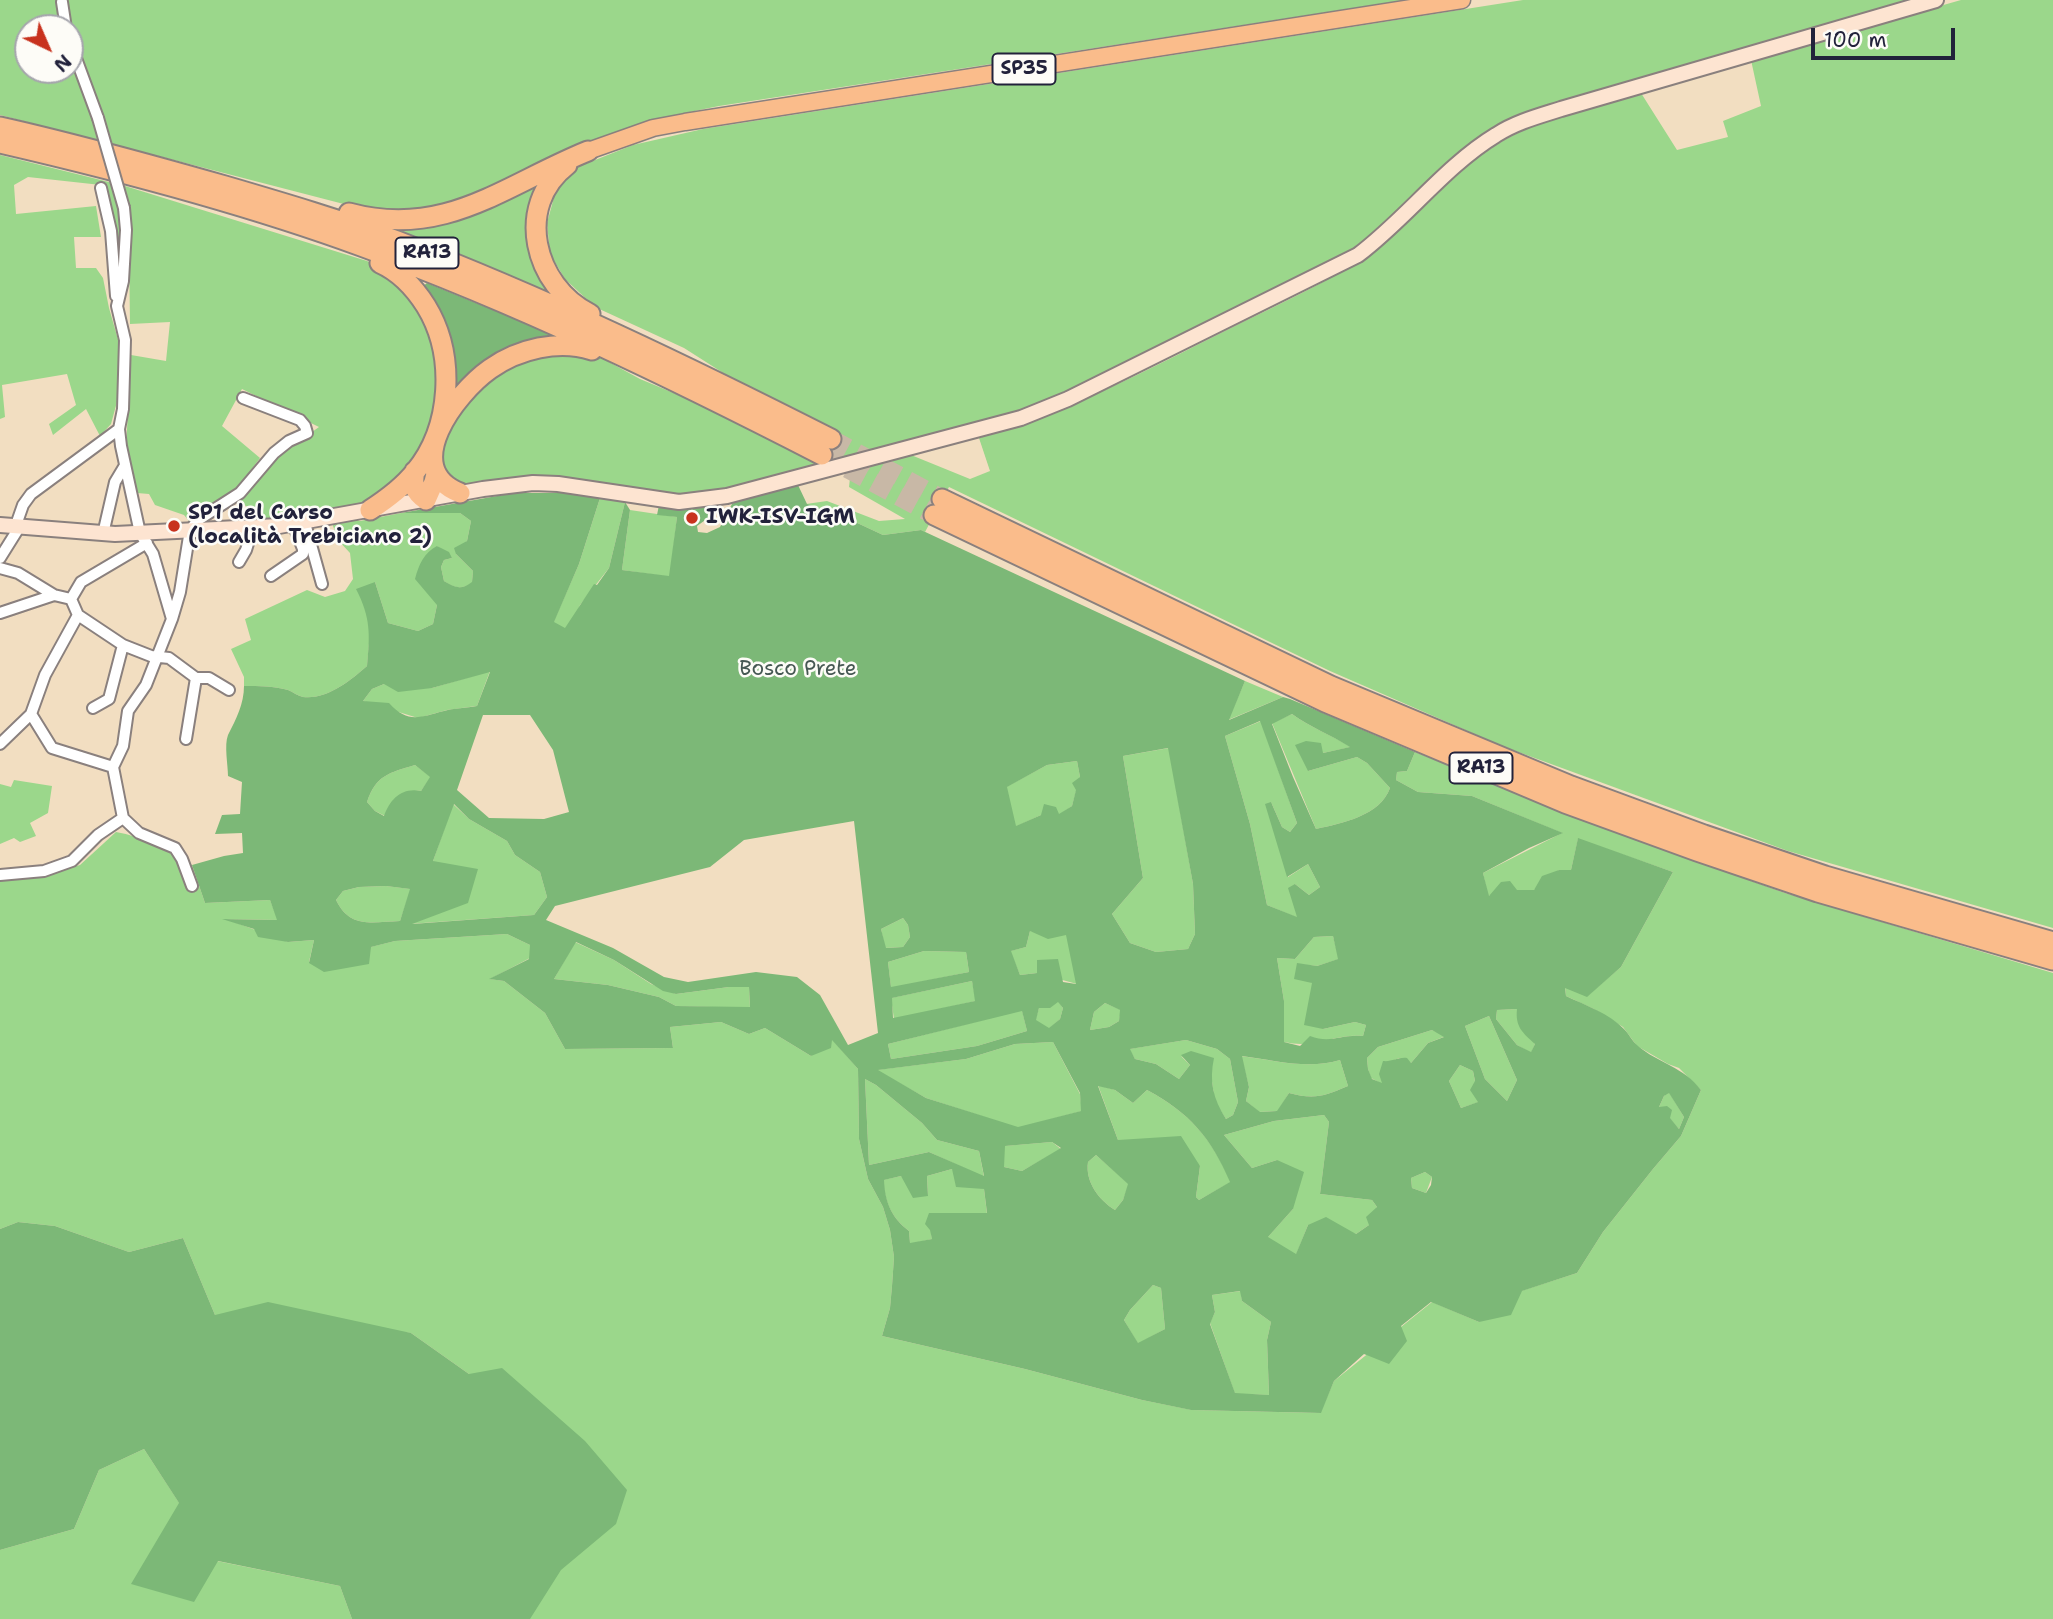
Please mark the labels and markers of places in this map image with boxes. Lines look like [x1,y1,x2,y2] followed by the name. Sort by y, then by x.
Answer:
[188,501,432,551] place label: SP1 del Carso (località Trebiciano 2)
[706,505,855,531] place label: IWK-ISV-IGM
[684,510,700,526] marker: IWK-ISV-IGM
[166,518,182,534] marker: SP1 del Carso (località Trebiciano 2)

